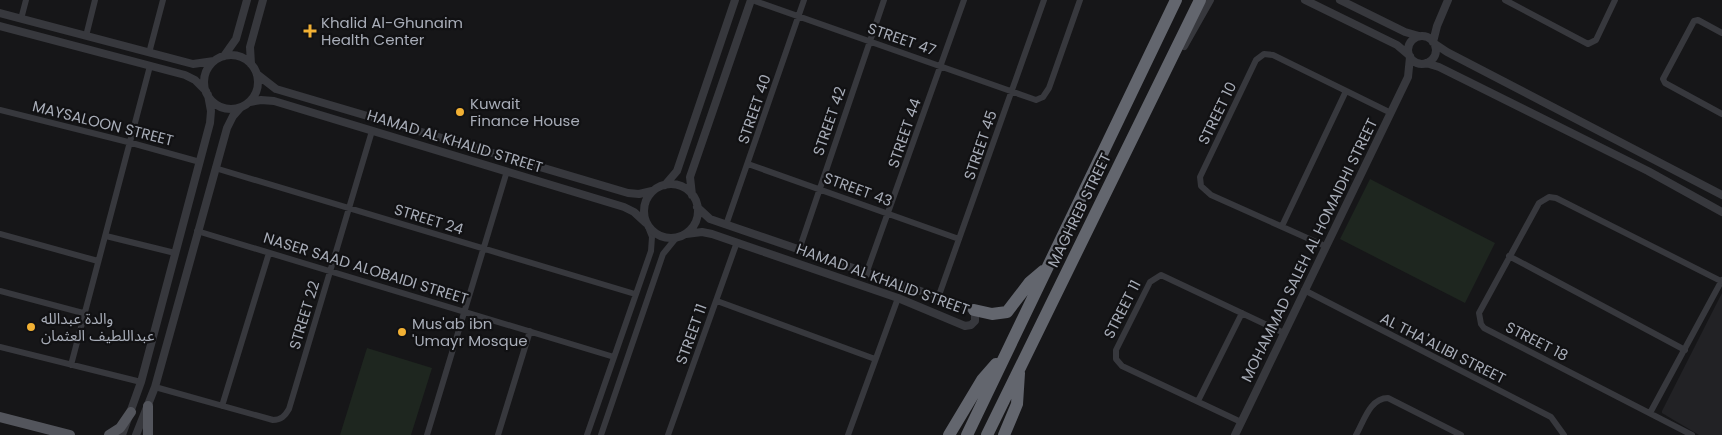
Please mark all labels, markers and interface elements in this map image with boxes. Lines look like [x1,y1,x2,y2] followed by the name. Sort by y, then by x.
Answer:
[321,12,463,50] place label: Khalid Al-Ghunaim Health Center
[865,17,939,61] street label: STREET 47
[303,24,317,38] marker: Khalid Al-Ghunaim Health Center
[732,71,776,147] street label: STREET 40
[1193,78,1241,148] street label: STREET 10
[807,84,851,158] street label: STREET 42
[470,93,580,131] place label: Kuwait Finance House
[30,95,176,151] street label: MAYSALOON STREET
[882,95,926,171] street label: STREET 44
[365,104,545,178] street label: HAMAD AL KHALID STREET
[454,106,466,118] marker: Kuwait Finance House
[958,107,1002,183] street label: STREET 45
[1236,115,1382,385] street label: MOHAMMAD SALEH AL HOMAIDHI STREET
[1042,149,1116,271] street label: MAGHREB STREET
[821,167,895,211] street label: STREET 43
[392,198,466,240] street label: STREET 24
[261,227,471,309] street label: NASER SAAD ALOBAIDI STREET
[794,238,972,320] street label: HAMAD AL KHALID STREET
[1098,276,1146,342] street label: STREET 11
[284,278,324,352] street label: STREET 22
[670,301,712,367] street label: STREET 11
[1377,307,1509,389] street label: AL THA'ALIBI STREET
[41,308,155,346] place label: والدة عبدالله عبداللطيف العثمان
[412,313,528,351] place label: Mus'ab ibn 'Umayr Mosque
[1502,316,1572,366] street label: STREET 18
[25,321,37,333] marker: والدة عبدالله عبداللطيف العثمان
[396,326,408,338] marker: Mus'ab ibn 'Umayr Mosque

